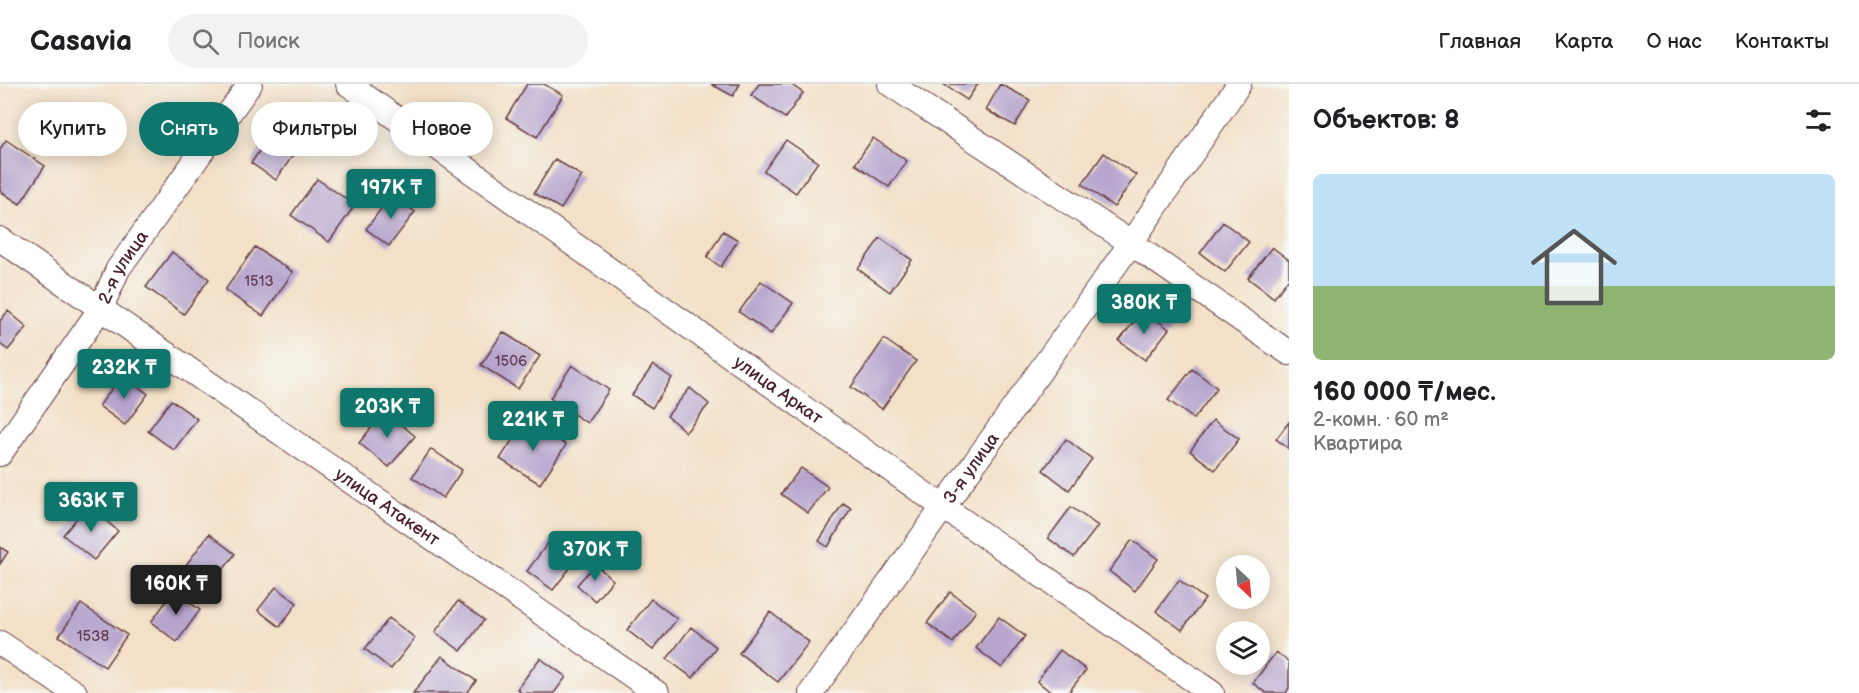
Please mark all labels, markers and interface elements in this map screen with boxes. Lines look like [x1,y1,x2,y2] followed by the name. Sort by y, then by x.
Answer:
[168,14,588,68] search box
[30,25,132,58] text: Casavia
[189,25,222,58] icon: search
[237,28,300,55] text: Поиск
[1438,29,1521,54] text: Главная
[1554,29,1613,54] text: Карта
[1646,29,1702,54] text: О нас
[1735,29,1829,54] text: Контакты
[18,102,127,156] chip: Купить
[139,102,239,156] chip: Снять
[251,102,378,156] chip: Фильтры
[390,102,493,156] chip: Новое
[1802,104,1835,137] icon: filters
[1313,105,1460,136] text: Объектов: 8
[342,169,440,220] pin: 197K ₸
[360,176,422,200] text: 197K ₸
[1520,213,1628,321] icon: home
[94,226,153,307] street label: 2-я улица
[244,272,274,291] house number: 1513
[1095,284,1193,335] pin: 380K ₸
[1111,291,1177,315] text: 380K ₸
[75,349,173,400] pin: 232K ₸
[730,351,827,429] street label: улица Аркат
[495,352,527,371] house number: 1506
[91,356,157,380] text: 232K ₸
[1313,377,1496,408] text: 160 000 ₸/мес.
[338,388,436,439] pin: 203K ₸
[354,395,420,419] text: 203K ₸
[484,401,582,452] pin: 221K ₸
[502,408,564,432] text: 221K ₸
[1313,408,1449,432] text: 2-комн. · 60 m²
[939,428,1004,508] street label: 3-я улица
[1313,432,1403,456] text: Квартира
[331,463,444,551] street label: улица Атакент
[42,482,140,533] pin: 363K ₸
[58,489,124,513] text: 363K ₸
[546,531,644,582] pin: 370K ₸
[562,538,628,562] text: 370K ₸
[1216,555,1270,609] north arrow
[1216,555,1270,675] map controls
[127,565,225,616] pin: 160K ₸
[145,572,207,596] text: 160K ₸
[1216,621,1270,675] button: layers
[77,627,109,646] house number: 1538

